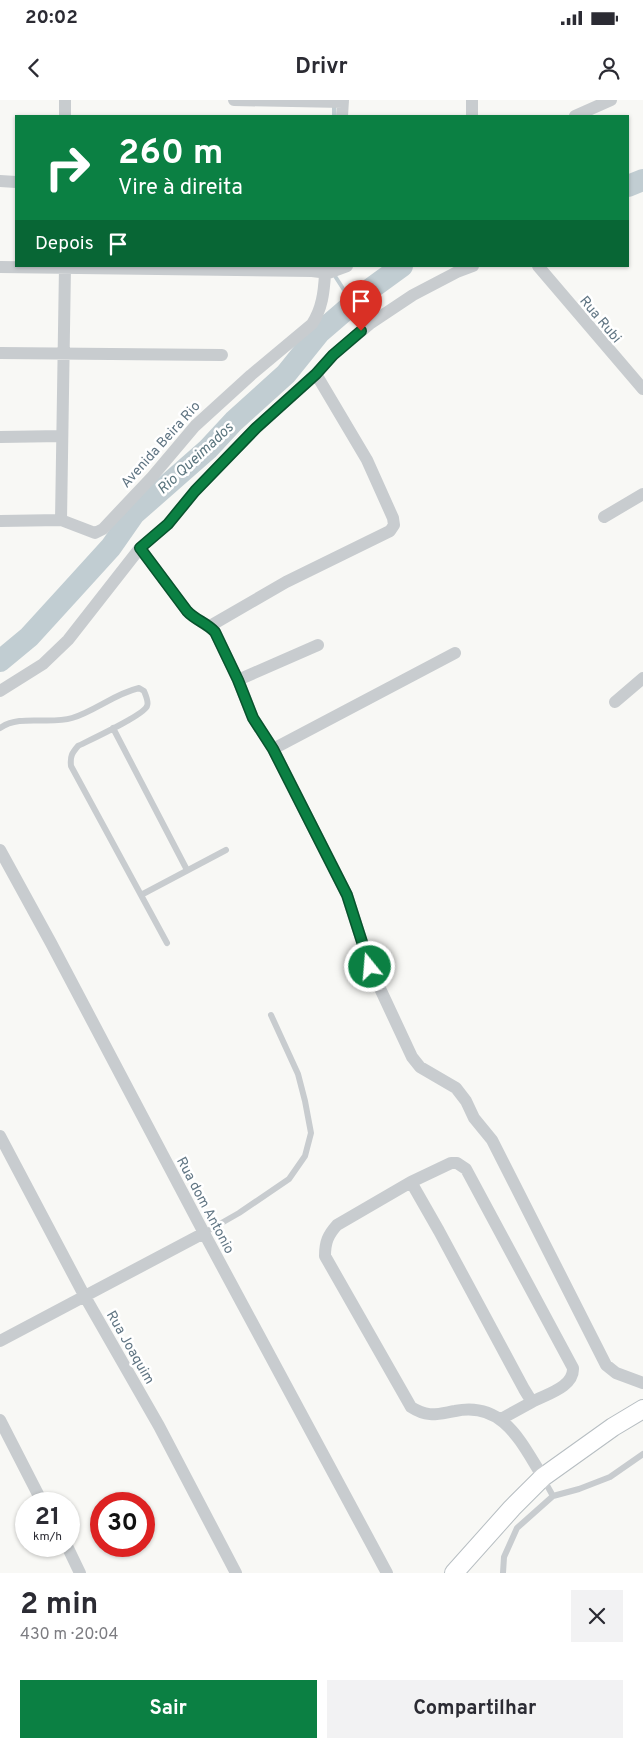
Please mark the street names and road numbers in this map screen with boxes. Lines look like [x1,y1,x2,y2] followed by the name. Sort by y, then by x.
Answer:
[575,293,624,347] street label: Rua Rubi
[118,398,205,492] street label: Avenida Beira Rio
[172,1154,237,1257] street label: Rua dom Antonio
[102,1308,158,1388] street label: Rua Joaquim

